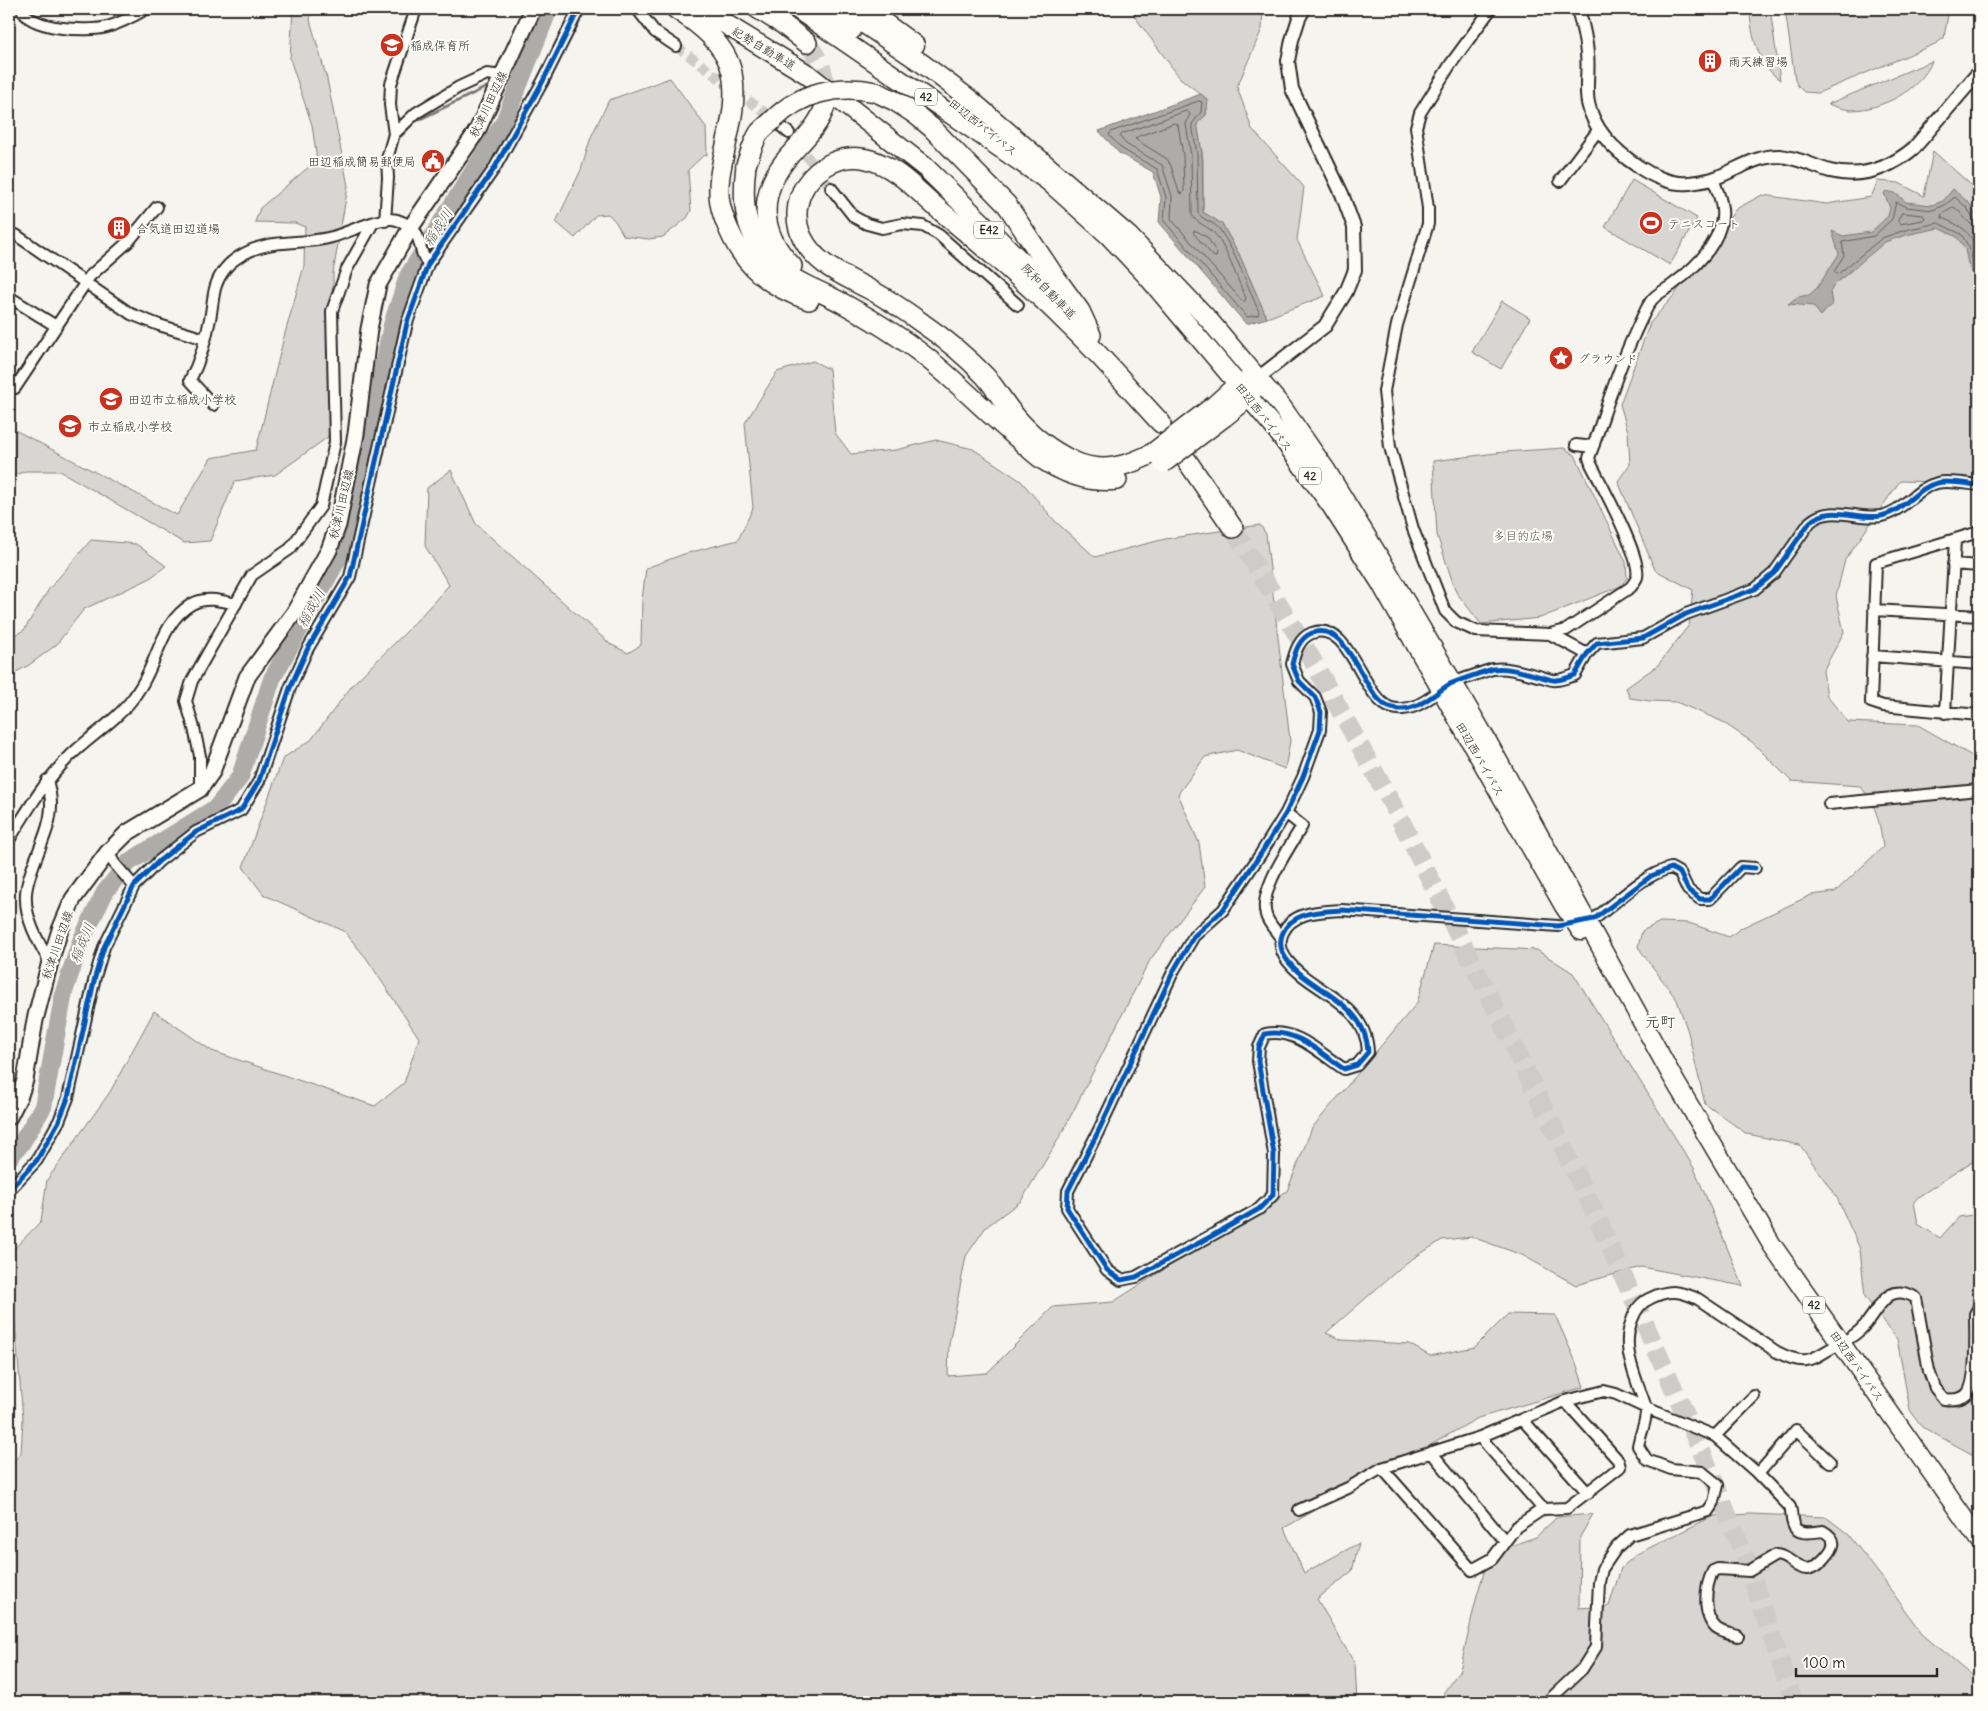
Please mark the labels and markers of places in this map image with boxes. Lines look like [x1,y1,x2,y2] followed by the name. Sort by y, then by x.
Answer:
[379,32,405,58] school or university icon: 稲成保育所
[410,38,470,53] place label: 稲成保育所
[1697,48,1723,74] building icon: 雨天練習場
[1728,54,1788,69] place label: 雨天練習場
[420,148,446,174] public building icon: 田辺稲成簡易郵便局
[308,154,416,169] place label: 田辺稲成簡易郵便局
[1638,210,1664,236] sports icon: テニスコート
[106,215,132,241] building icon: 合気道田辺道場
[1668,216,1740,231] place label: テニスコート
[136,221,220,236] place label: 合気道田辺道場
[1548,345,1574,371] place icon: グラウンド
[1578,351,1638,366] place label: グラウンド
[98,386,124,412] school or university icon: 田辺市立稲成小学校
[128,392,236,407] place label: 田辺市立稲成小学校
[57,413,83,439] school or university icon: 市立稲成小学校
[88,419,172,434] place label: 市立稲成小学校

